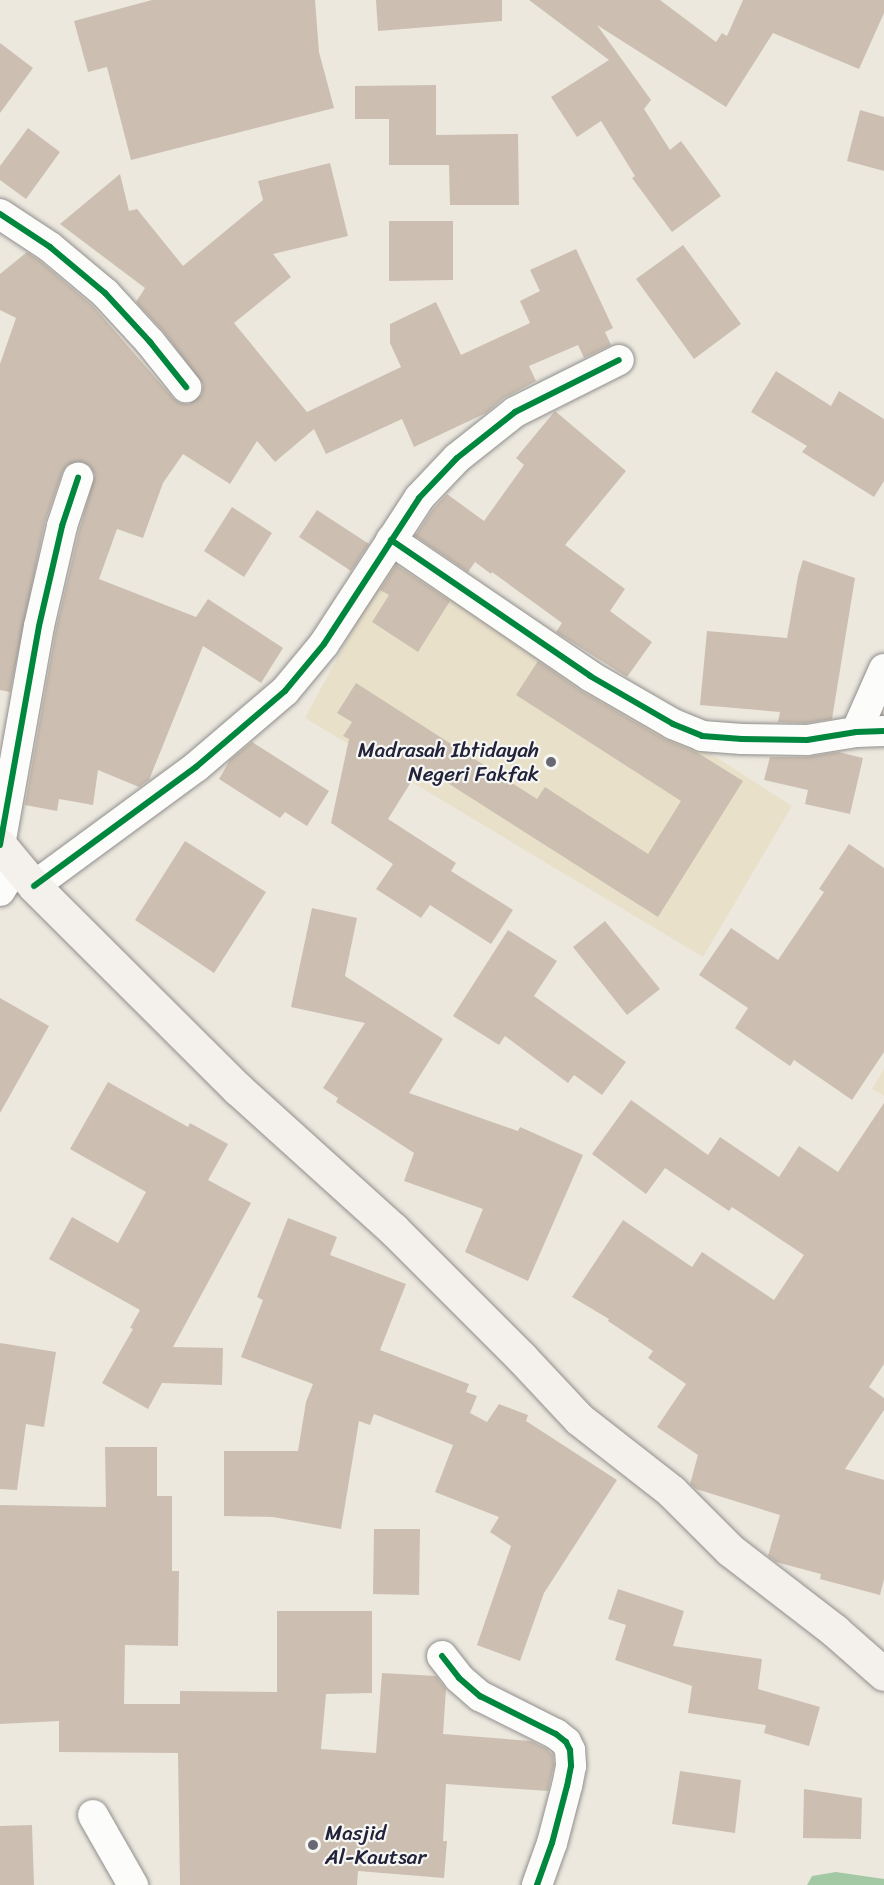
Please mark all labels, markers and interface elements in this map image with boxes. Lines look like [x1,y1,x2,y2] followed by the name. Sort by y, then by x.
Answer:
[357,737,539,787] place label: Madrasah Ibtidayah Negeri Fakfak
[544,755,558,769] marker: Madrasah Ibtidayah Negeri Fakfak
[325,1820,426,1870] place label: Masjid Al-Kautsar
[306,1838,320,1852] marker: Masjid Al-Kautsar

